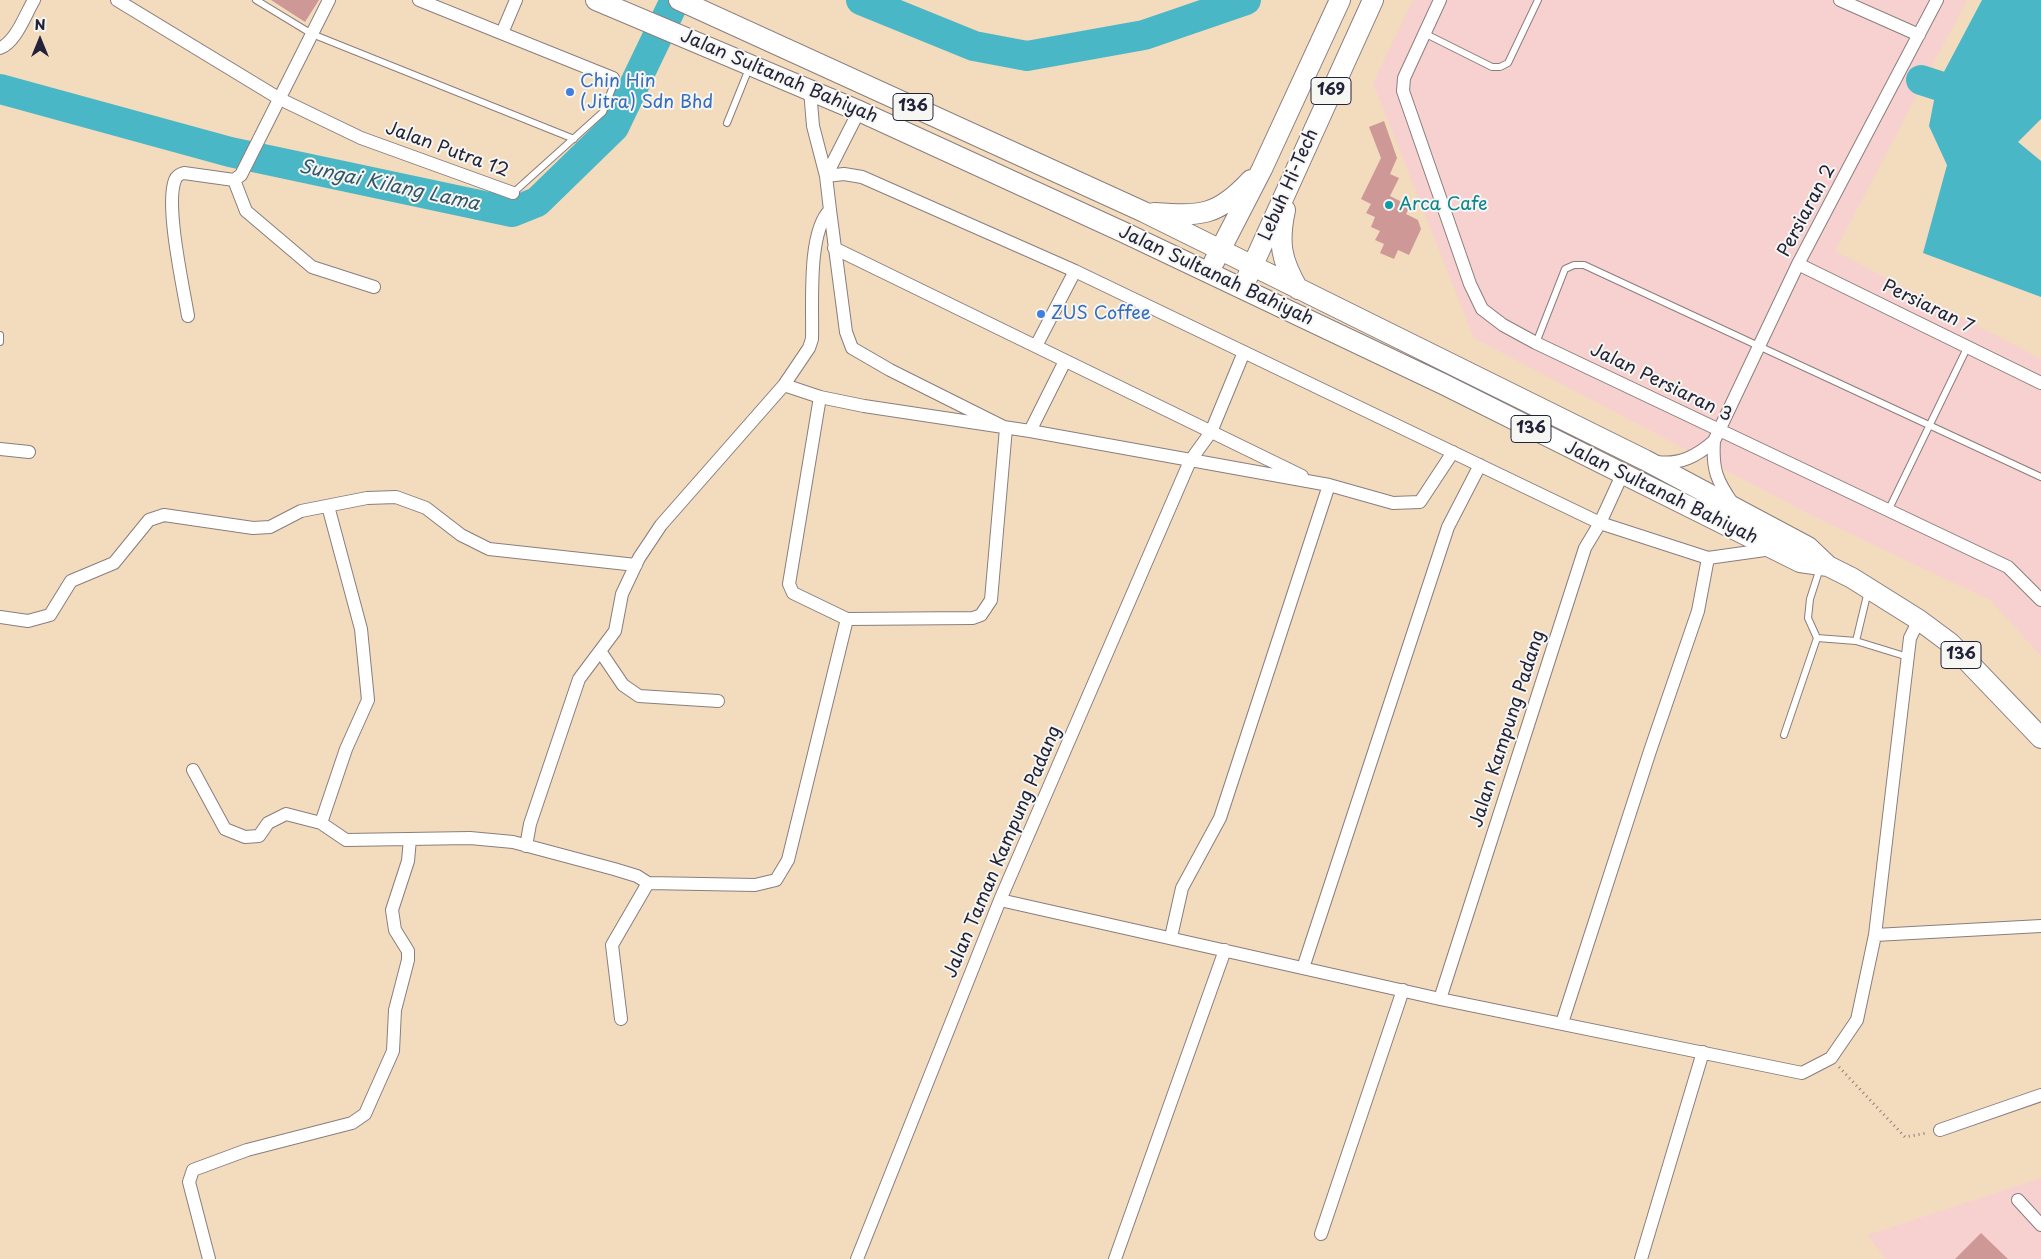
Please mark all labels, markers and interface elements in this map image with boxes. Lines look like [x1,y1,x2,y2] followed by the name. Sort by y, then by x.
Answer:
[34,14,46,35] text: N
[15,15,65,65] north arrow
[677,26,881,128] street label: Jalan Sultanah Bahiyah
[580,71,713,114] place label: Chin Hin (Jitra) Sdn Bhd
[1311,78,1351,104] road number: 169
[564,86,576,98] marker: Chin Hin (Jitra) Sdn Bhd
[893,94,933,120] road number: 136
[382,118,512,182] street label: Jalan Putra 12
[1255,126,1323,244] street label: Lebuh Hi-Tech
[297,156,481,216] water label: Sungai Kilang Lama
[1774,161,1840,261] street label: Persiaran 2
[1399,194,1488,216] place label: Arca Cafe
[1383,199,1395,211] marker: Arca Cafe
[1115,221,1317,331] street label: Jalan Sultanah Bahiyah
[1879,276,1977,338] street label: Persiaran 7
[1051,303,1151,325] place label: ZUS Coffee
[1035,308,1047,320] marker: ZUS Coffee
[1587,339,1735,427] street label: Jalan Persiaran 3
[1511,416,1551,442] road number: 136
[1561,437,1761,549] street label: Jalan Sultanah Bahiyah
[1466,628,1550,830] street label: Jalan Kampung Padang
[1941,642,1981,668] road number: 136
[940,723,1066,981] street label: Jalan Taman Kampung Padang

